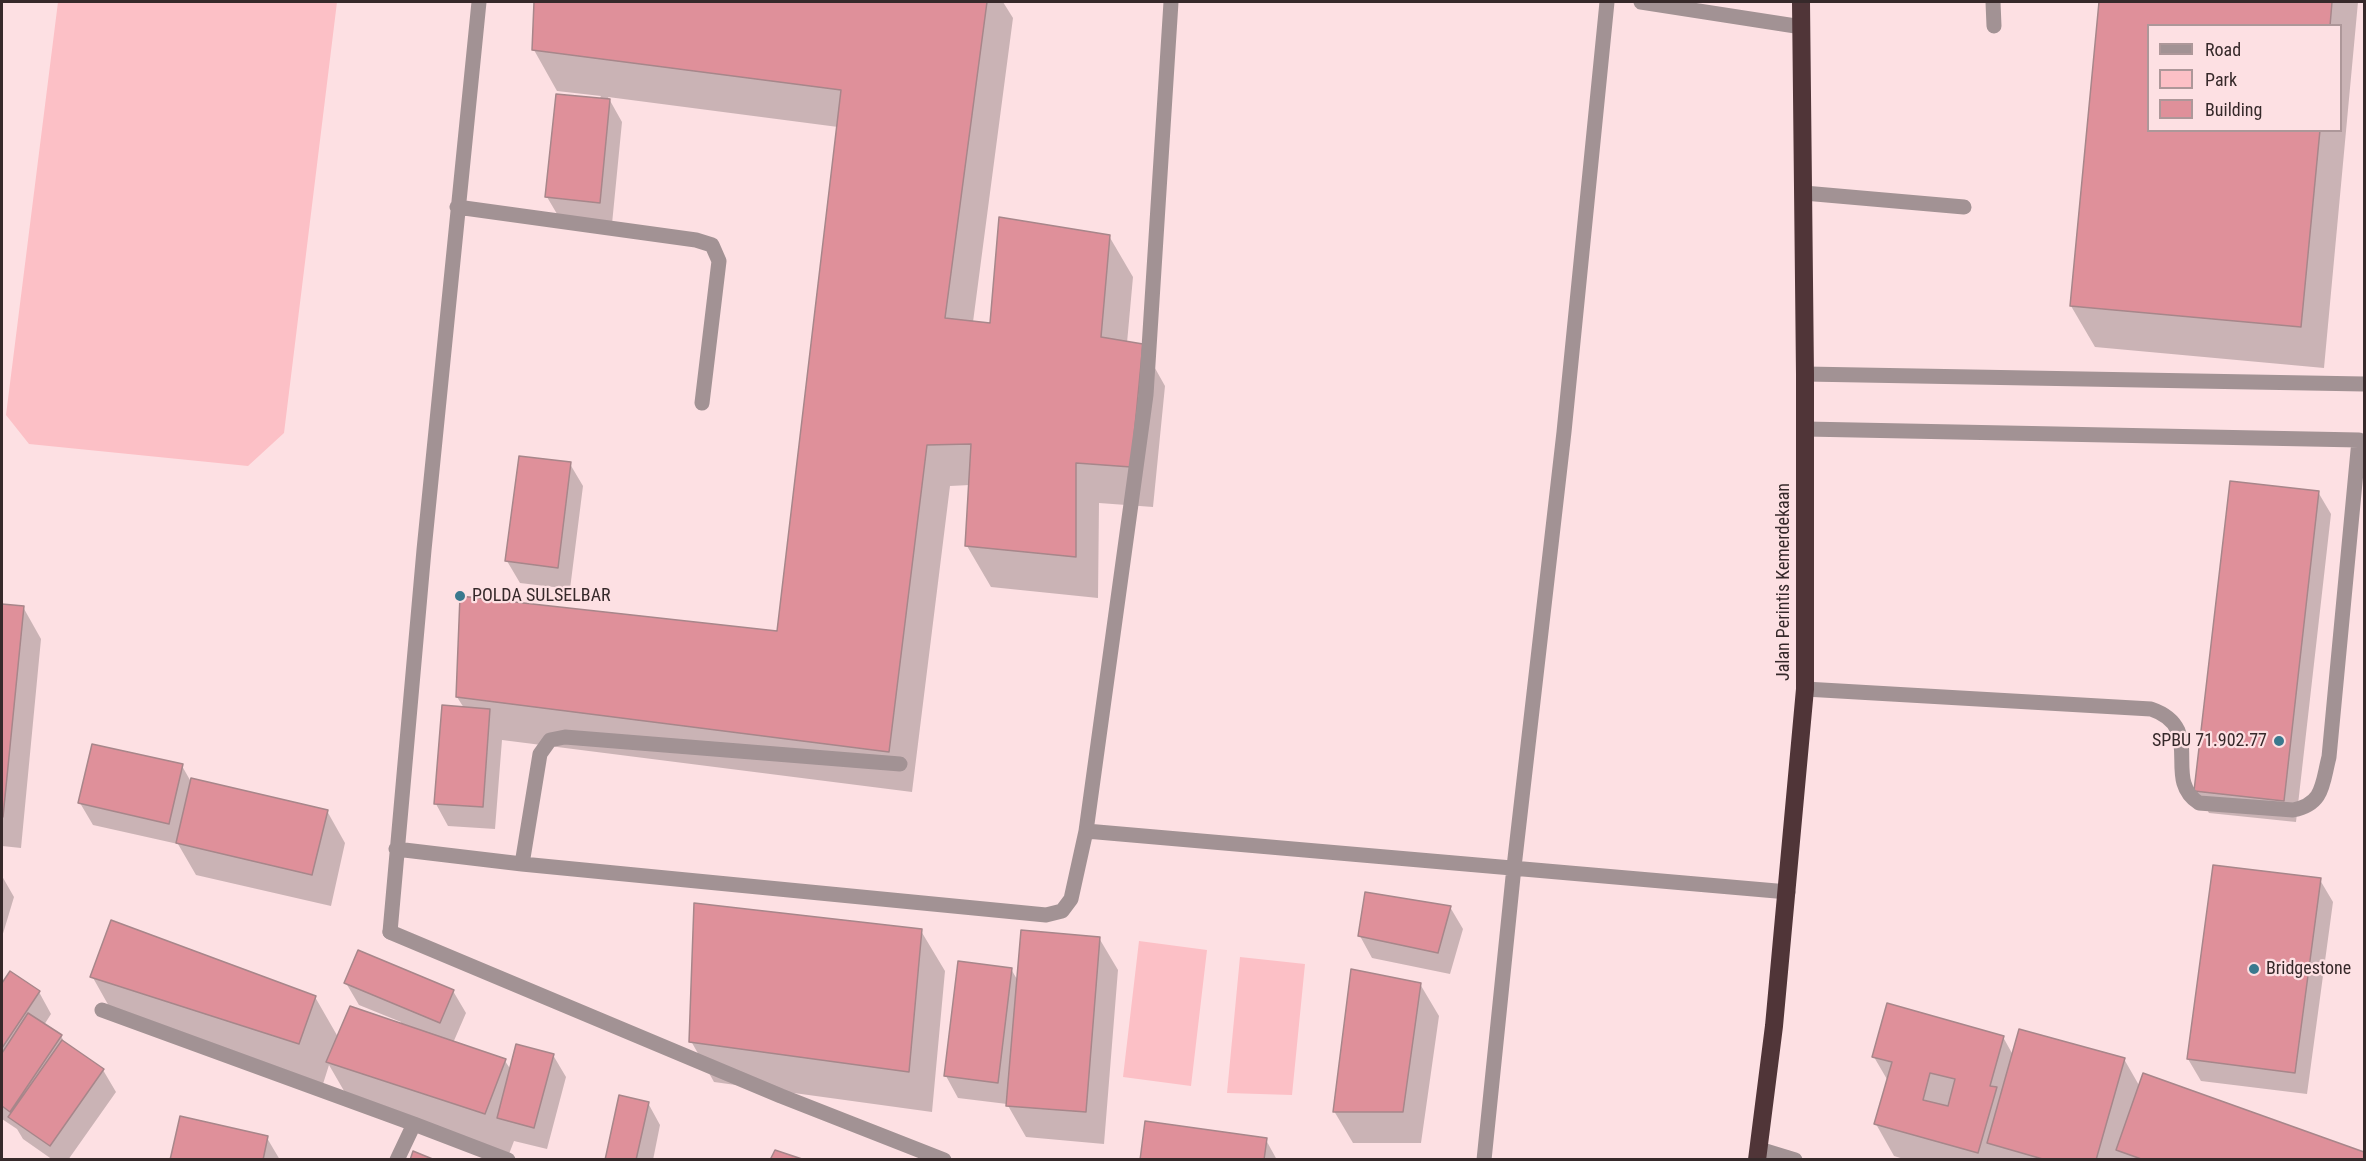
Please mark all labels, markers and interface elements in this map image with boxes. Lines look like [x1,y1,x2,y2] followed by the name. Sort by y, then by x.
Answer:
[2147,24,2342,132] legend
[2205,39,2241,60] text: Road
[2205,69,2237,90] text: Park
[2205,99,2262,120] text: Building
[1773,483,1795,681] street label: Jalan Perintis Kemerdekaan
[472,585,611,607] place label: POLDA SULSELBAR
[453,589,467,603] marker: POLDA SULSELBAR
[2152,730,2267,752] place label: SPBU 71.902.77
[2272,734,2286,748] marker: SPBU 71.902.77
[2266,958,2351,980] place label: Bridgestone
[2247,962,2261,976] marker: Bridgestone

